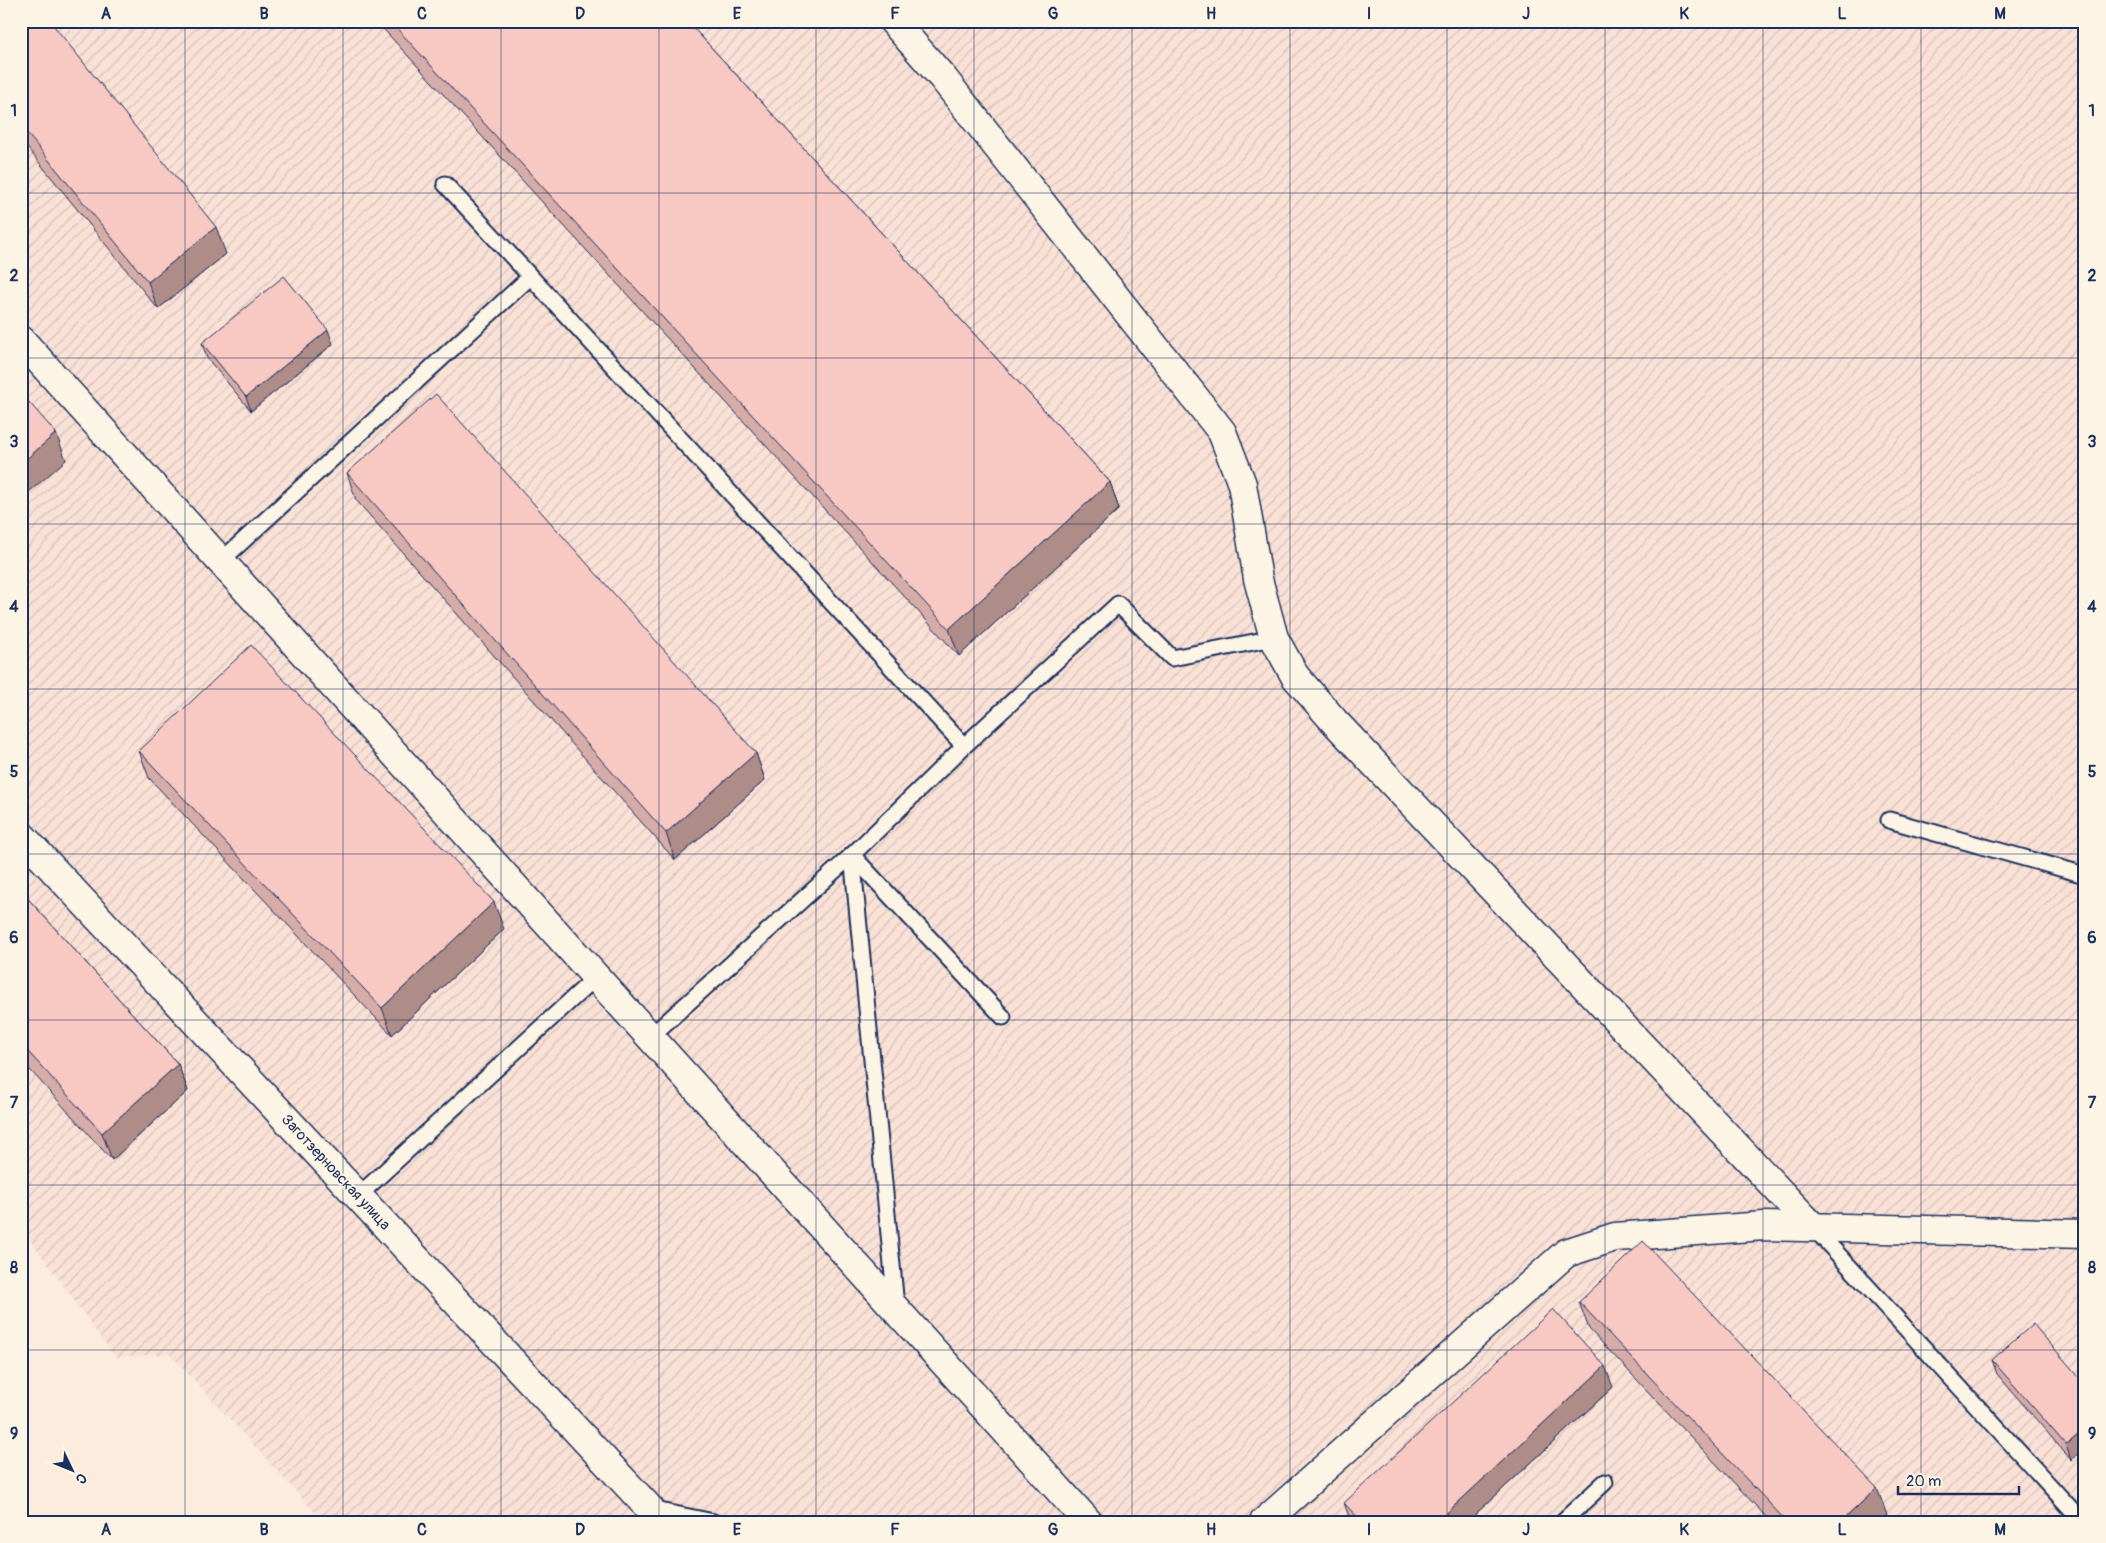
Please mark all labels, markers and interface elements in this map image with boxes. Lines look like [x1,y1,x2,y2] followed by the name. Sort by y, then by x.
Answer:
[101,4,112,24] text: A
[259,4,269,24] text: B
[417,4,427,24] text: C
[575,4,585,24] text: D
[733,4,742,24] text: E
[890,4,900,24] text: F
[1048,4,1059,24] text: G
[1206,4,1216,24] text: H
[1367,4,1371,24] text: I
[1522,4,1530,24] text: J
[1679,4,1689,24] text: K
[1837,4,1847,24] text: L
[1994,4,2006,24] text: M
[11,101,17,121] text: 1
[2089,101,2095,121] text: 1
[10,266,19,286] text: 2
[2088,266,2097,286] text: 2
[10,432,19,452] text: 3
[2088,432,2097,452] text: 3
[9,597,19,617] text: 4
[2087,597,2097,617] text: 4
[10,762,19,782] text: 5
[2088,762,2097,782] text: 5
[9,928,19,948] text: 6
[2087,928,2097,948] text: 6
[10,1093,19,1113] text: 7
[2088,1093,2097,1113] text: 7
[277,1111,394,1234] street label: Заготзерновская улица
[10,1258,18,1278] text: 8
[2088,1258,2096,1278] text: 8
[10,1424,18,1444] text: 9
[2088,1424,2096,1444] text: 9
[48,1446,98,1496] north arrow
[1898,1463,2020,1495] scale bar
[72,1470,90,1488] text: С
[1906,1472,1941,1491] text: 20 m
[101,1520,112,1540] text: A
[259,1520,269,1540] text: B
[417,1520,427,1540] text: C
[575,1520,585,1540] text: D
[733,1520,742,1540] text: E
[890,1520,900,1540] text: F
[1048,1520,1059,1540] text: G
[1206,1520,1216,1540] text: H
[1367,1520,1371,1540] text: I
[1522,1520,1530,1540] text: J
[1679,1520,1689,1540] text: K
[1837,1520,1847,1540] text: L
[1994,1520,2006,1540] text: M

